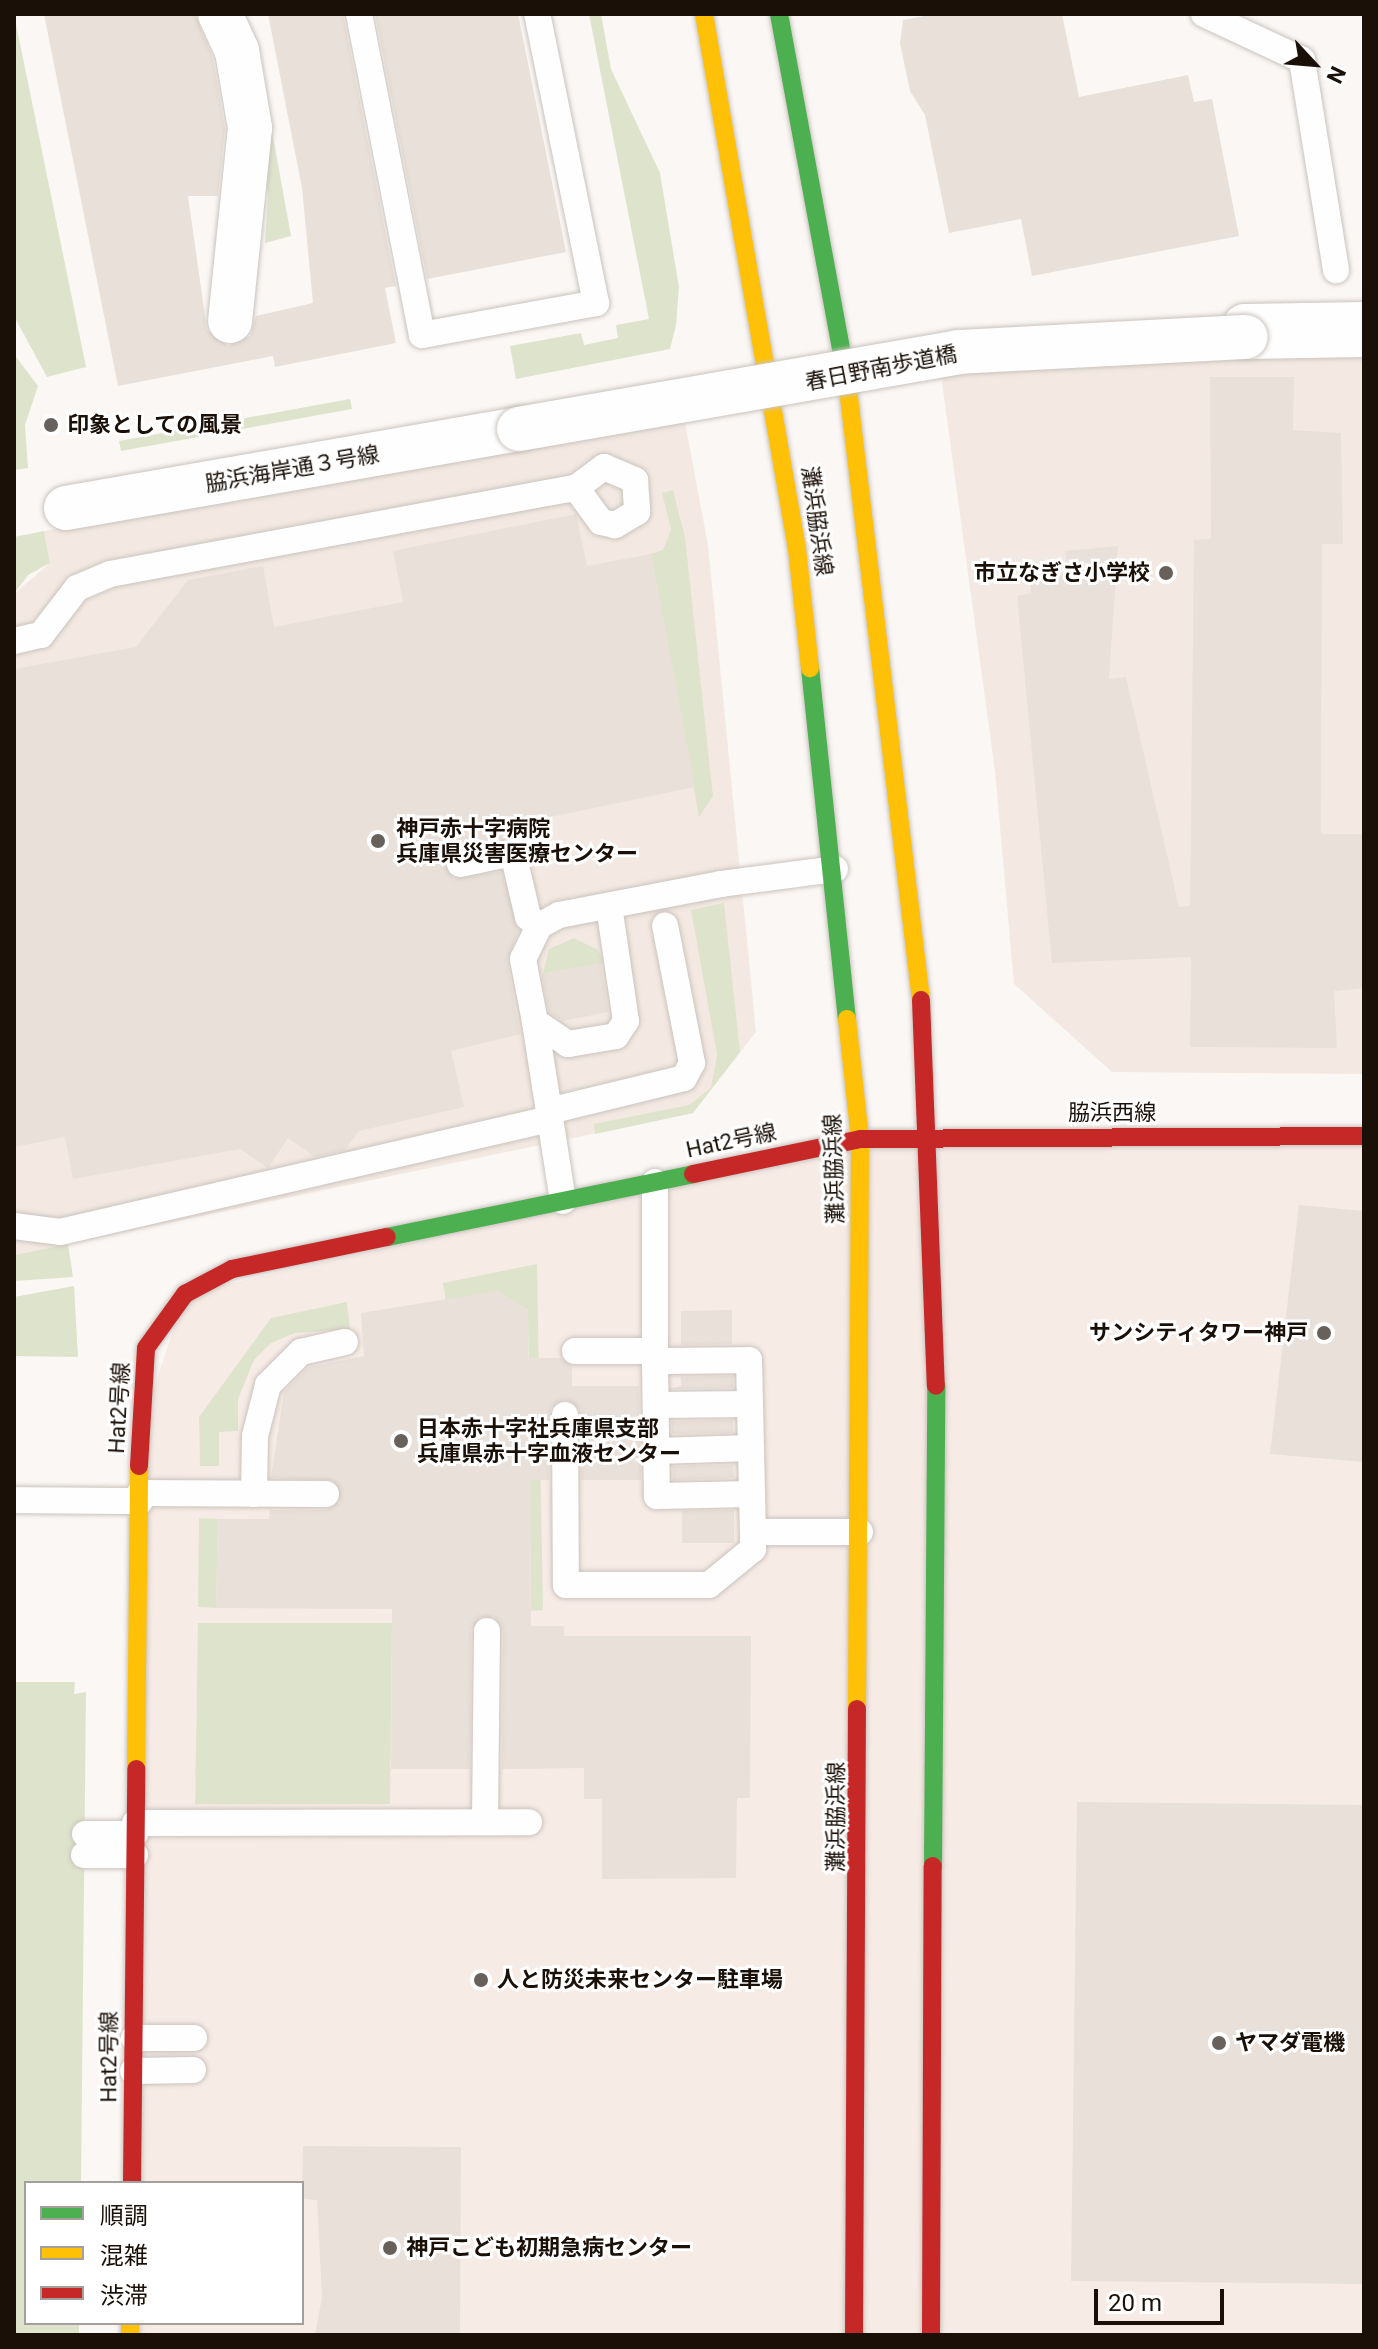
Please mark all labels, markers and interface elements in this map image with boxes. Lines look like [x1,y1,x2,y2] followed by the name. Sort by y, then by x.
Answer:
[1274,24,1354,104] north arrow
[1321,62,1351,87] text: N
[803,340,959,396] street label: 春日野南歩道橋
[67,412,243,438] place label: 印象としての風景
[42,416,60,434] marker: 印象としての風景
[203,441,381,497] street label: 脇浜海岸通３号線
[796,465,838,577] street label: 灘浜脇浜線
[974,560,1150,586] place label: 市立なぎさ小学校
[1157,564,1175,582] marker: 市立なぎさ小学校
[396,815,638,866] place label: 神戸赤十字病院 兵庫県災害医療センター
[367,830,389,852] marker: 神戸赤十字病院 兵庫県災害医療センター
[1068,1100,1156,1126] street label: 脇浜西線
[819,1114,849,1224] street label: 灘浜脇浜線
[684,1119,778,1163] street label: Hat2号線
[1088,1320,1308,1346] place label: サンシティタワー神戸
[1315,1324,1333,1342] marker: サンシティタワー神戸
[103,1362,135,1454] street label: Hat2号線
[417,1415,681,1466] place label: 日本赤十字社兵庫県支部 兵庫県赤十字血液センター
[392,1432,410,1450] marker: 日本赤十字社兵庫県支部 兵庫県赤十字血液センター
[823,1762,849,1872] street label: 灘浜脇浜線
[497,1967,783,1993] place label: 人と防災未来センター駐車場
[472,1971,490,1989] marker: 人と防災未来センター駐車場
[96,2011,122,2103] street label: Hat2号線
[1235,2030,1345,2056] place label: ヤマダ電機
[1210,2034,1228,2052] marker: ヤマダ電機
[24,2181,304,2325] legend
[100,2202,148,2230] text: 順調
[406,2235,692,2261] place label: 神戸こども初期急病センター
[381,2239,399,2257] marker: 神戸こども初期急病センター
[100,2242,148,2270] text: 混雑
[1098,2273,1228,2323] scale bar
[100,2282,148,2310] text: 渋滞
[1108,2289,1162,2317] text: 20 m

